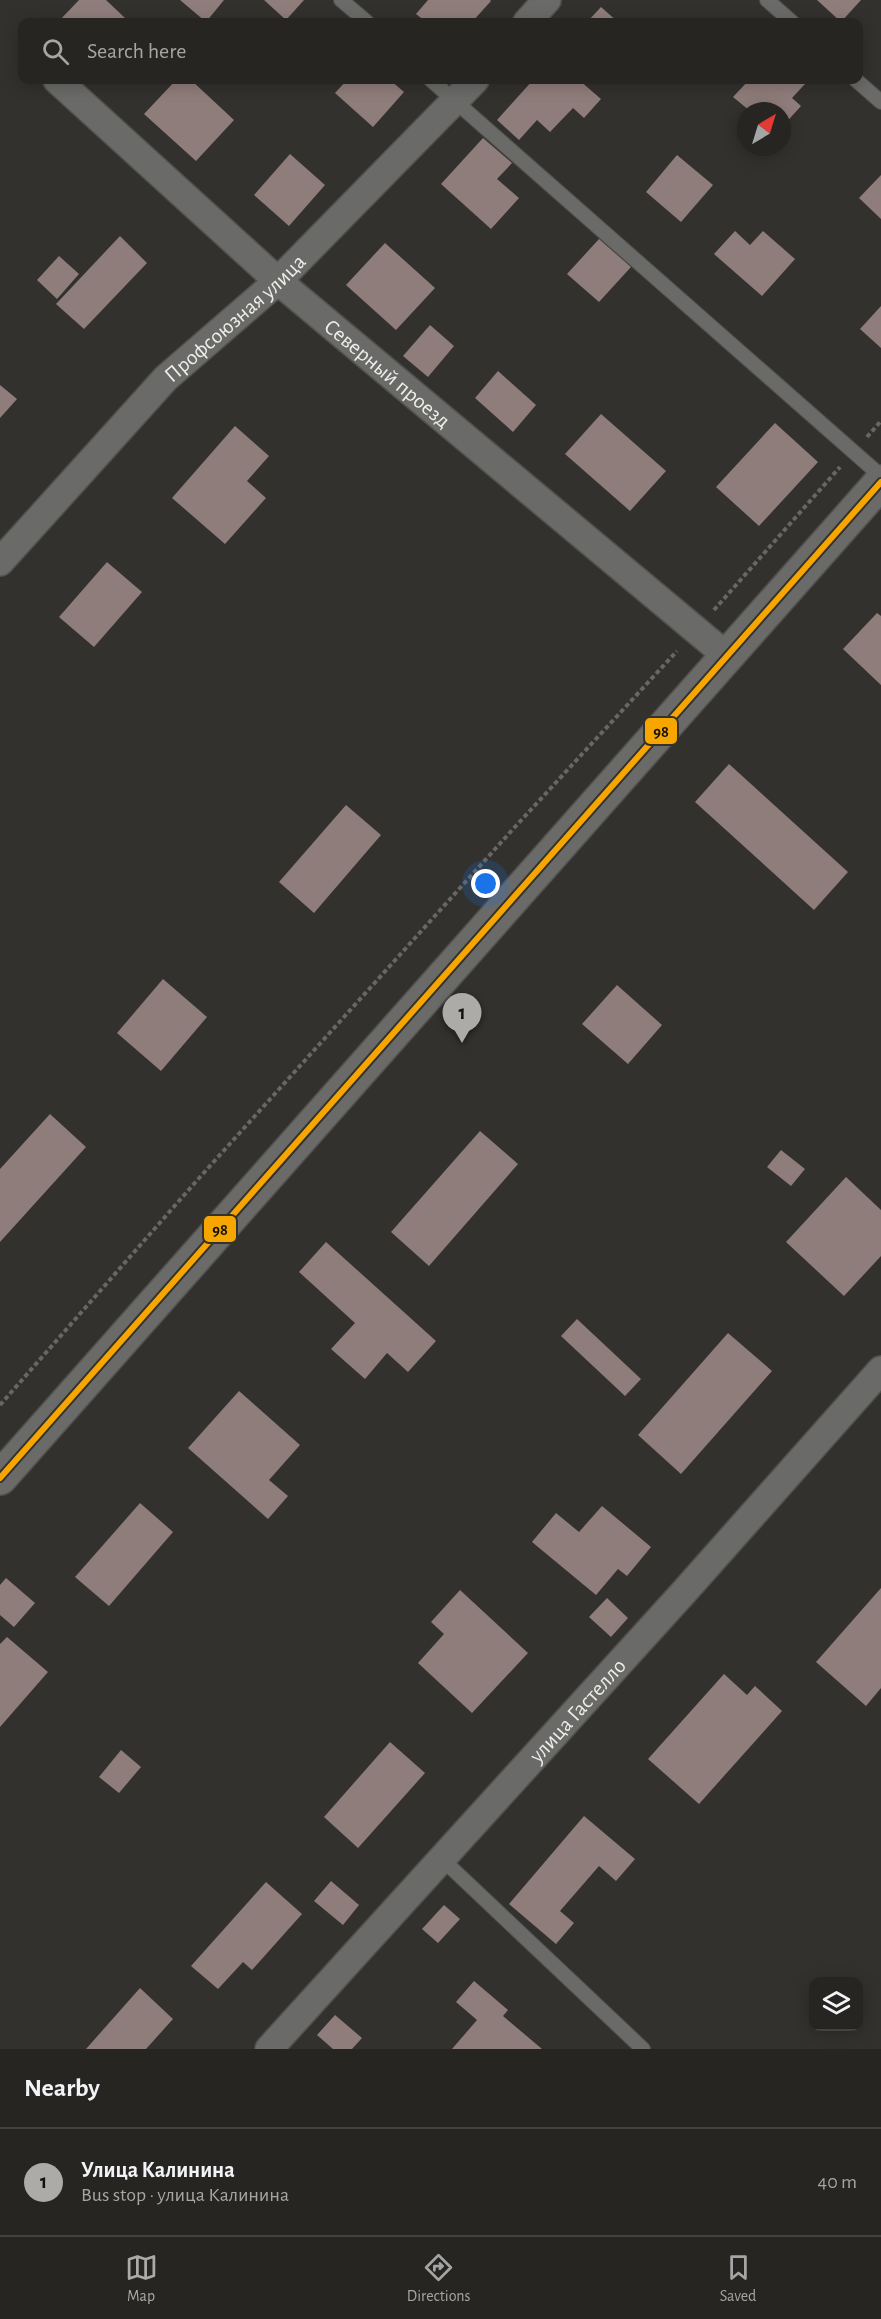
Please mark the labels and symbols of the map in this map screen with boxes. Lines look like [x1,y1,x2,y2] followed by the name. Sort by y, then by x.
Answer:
[737,102,791,156] north arrow
[160,250,310,386] street label: Профсоюзная улица
[320,315,455,432] street label: Северный проезд
[644,717,678,745] line badge: 98
[653,724,669,740] text: 98
[471,869,500,898] your location
[442,994,482,1043] pin: 1
[203,1215,237,1243] line badge: 98
[212,1222,228,1238] text: 98
[525,1654,630,1767] street label: улица Гастелло

